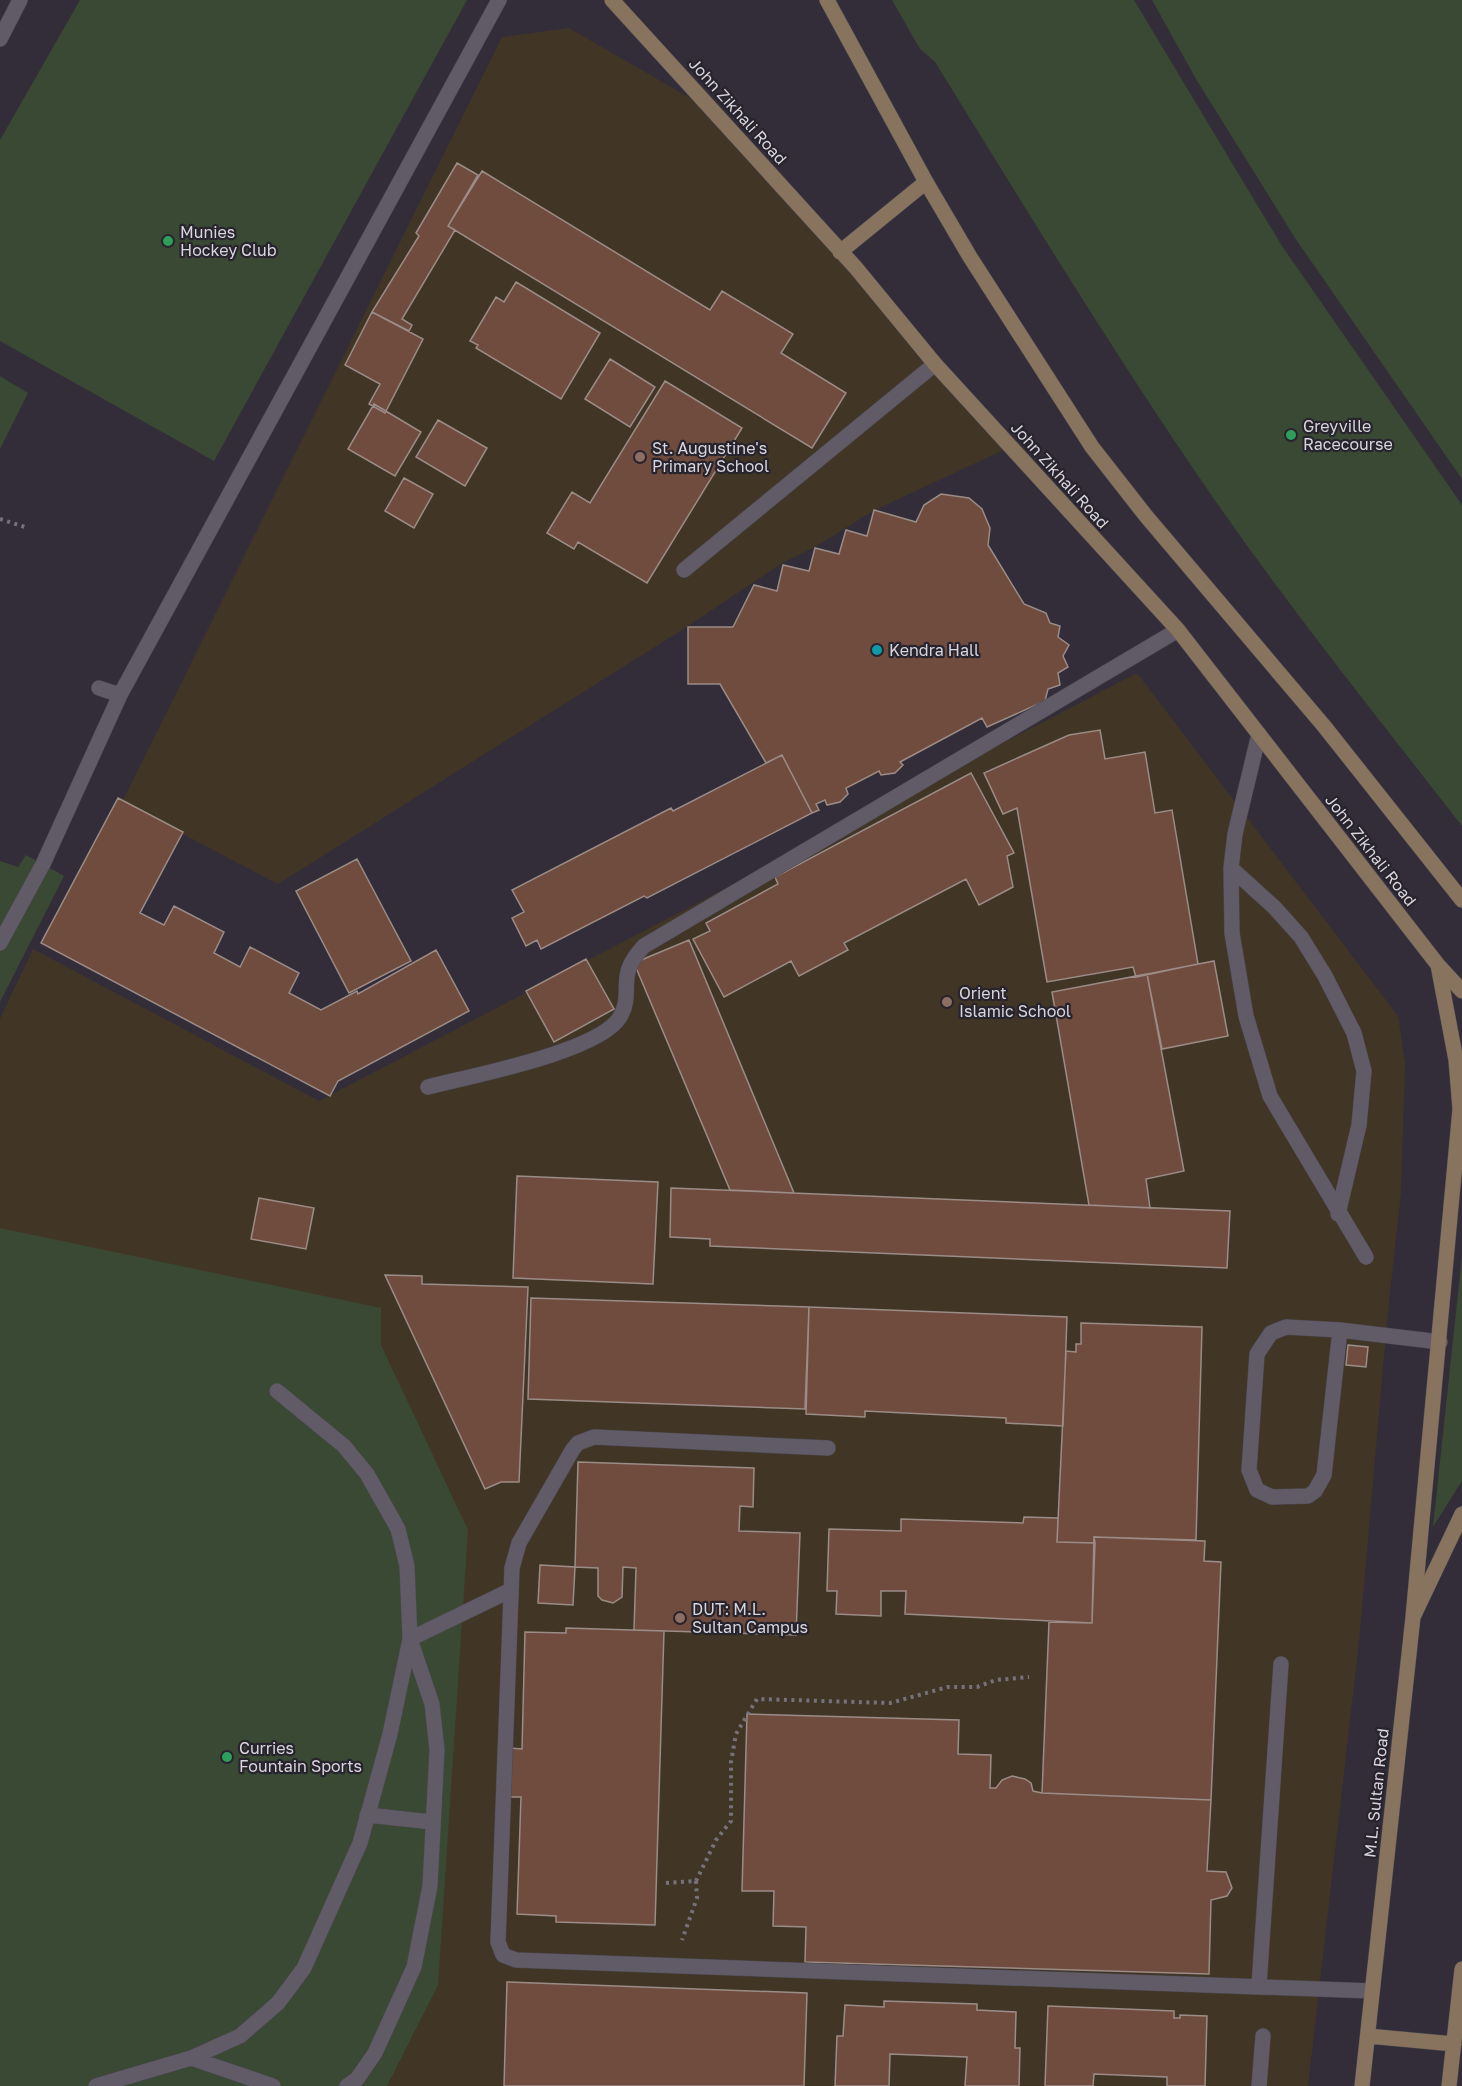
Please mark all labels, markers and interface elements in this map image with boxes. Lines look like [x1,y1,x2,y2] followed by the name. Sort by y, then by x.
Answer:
[685,54,791,168] street label: John Zikhali Road
[180,222,277,260] place label: Munies Hockey Club
[161,234,175,248] marker: Munies Hockey Club
[1303,416,1393,454] place label: Greyville Racecourse
[1007,418,1113,532] street label: John Zikhali Road
[1284,428,1298,442] marker: Greyville Racecourse
[652,438,769,476] place label: St. Augustine's Primary School
[633,450,647,464] marker: St. Augustine's Primary School
[889,640,979,660] place label: Kendra Hall
[870,643,884,657] marker: Kendra Hall
[1321,790,1421,910] street label: John Zikhali Road
[959,983,1071,1021] place label: Orient Islamic School
[940,995,954,1009] marker: Orient Islamic School
[692,1599,808,1637] place label: DUT: M.L. Sultan Campus
[673,1611,687,1625] marker: DUT: M.L. Sultan Campus
[1359,1727,1393,1859] street label: M.L. Sultan Road
[239,1738,362,1776] place label: Curries Fountain Sports
[220,1750,234,1764] marker: Curries Fountain Sports

